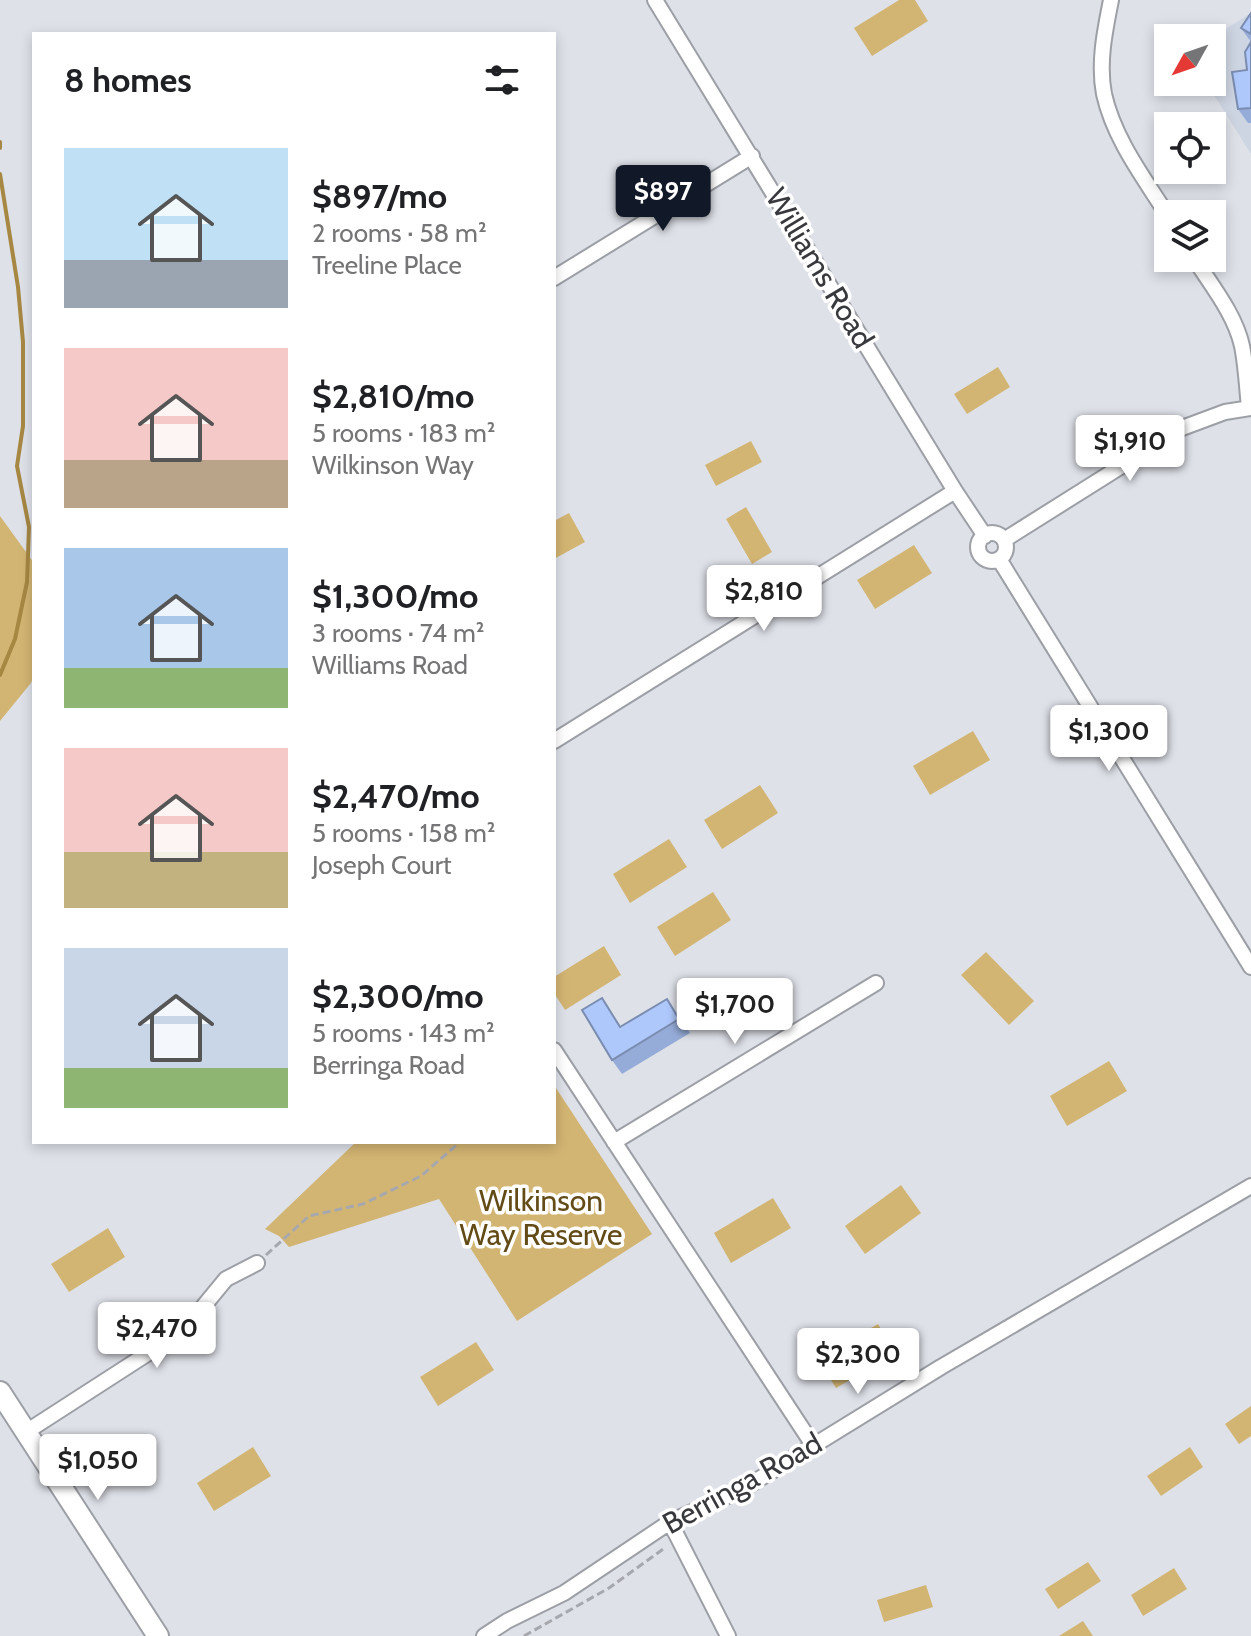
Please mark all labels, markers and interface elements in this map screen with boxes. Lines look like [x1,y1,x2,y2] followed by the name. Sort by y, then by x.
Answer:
[1154,24,1226,96] north arrow
[1154,24,1226,272] map controls
[480,58,524,102] icon: filters
[64,59,192,101] text: 8 homes
[1154,112,1226,184] button: locate
[616,165,710,233] pin: $897
[312,175,447,217] text: $897/mo
[634,175,692,207] text: $897
[128,180,224,276] icon: home
[758,181,882,355] street label: Williams Road
[1154,200,1226,272] button: layers
[312,217,487,249] text: 2 rooms · 58 m²
[312,249,462,281] text: Treeline Place
[312,375,475,417] text: $2,810/mo
[128,380,224,476] icon: home
[1065,415,1195,483] pin: $1,910
[312,417,495,449] text: 5 rooms · 183 m²
[1094,425,1166,457] text: $1,910
[312,449,474,481] text: Wilkinson Way
[699,565,829,633] pin: $2,810
[312,575,478,617] text: $1,300/mo
[725,575,803,607] text: $2,810
[128,580,224,676] icon: home
[312,617,484,649] text: 3 rooms · 74 m²
[312,649,468,681] text: Williams Road
[1044,705,1174,773] pin: $1,300
[1068,715,1150,747] text: $1,300
[312,775,480,817] text: $2,470/mo
[128,780,224,876] icon: home
[312,817,495,849] text: 5 rooms · 158 m²
[312,849,452,881] text: Joseph Court
[312,975,484,1017] text: $2,300/mo
[670,978,800,1046] pin: $1,700
[128,980,224,1076] icon: home
[695,988,775,1020] text: $1,700
[312,1017,495,1049] text: 5 rooms · 143 m²
[312,1049,465,1081] text: Berringa Road
[460,1182,622,1253] park label: Wilkinson Way Reserve
[92,1302,222,1370] pin: $2,470
[116,1312,198,1344] text: $2,470
[793,1328,923,1396] pin: $2,300
[815,1338,901,1370] text: $2,300
[656,1424,828,1542] street label: Berringa Road
[33,1434,163,1502] pin: $1,050
[57,1444,139,1476] text: $1,050

